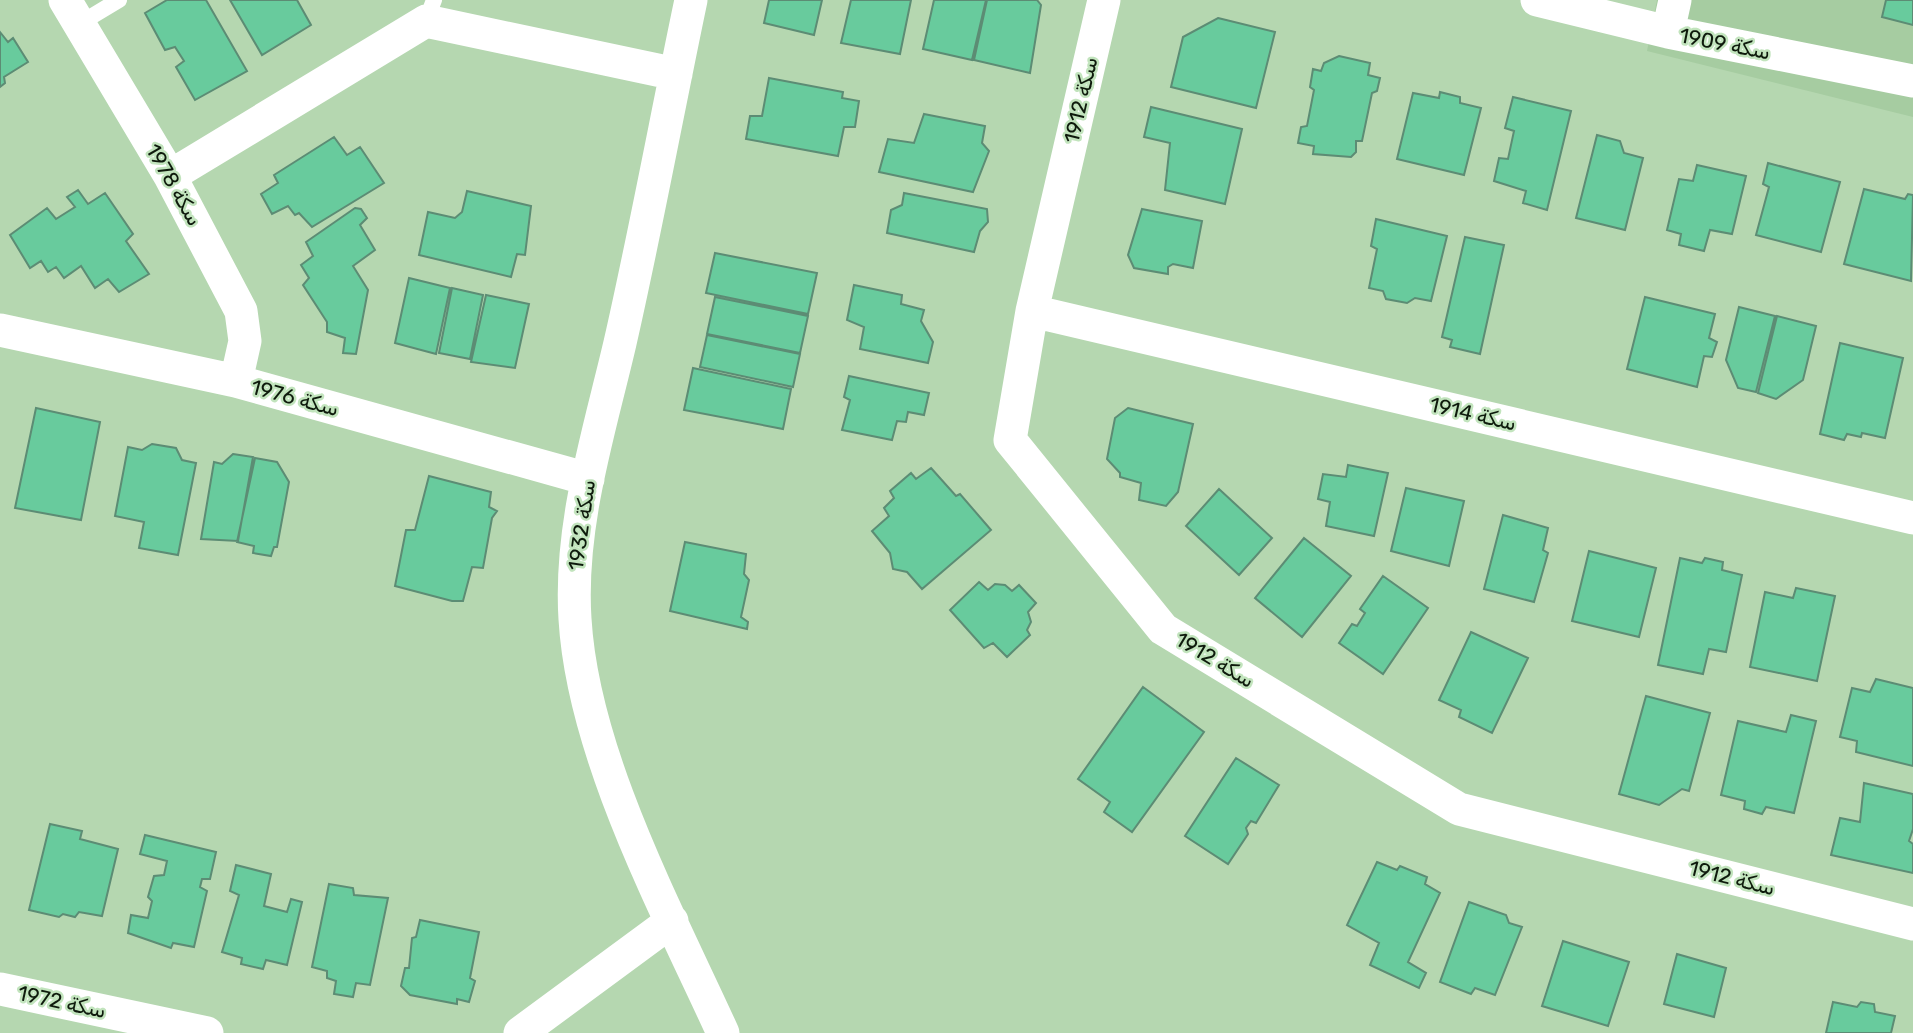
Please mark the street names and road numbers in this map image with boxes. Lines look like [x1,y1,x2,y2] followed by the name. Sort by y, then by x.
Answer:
[1678,22,1773,65] street label: سكة 1909
[1058,54,1103,145] street label: سكة 1912
[141,139,208,230] street label: سكة 1978
[249,374,342,421] street label: سكة 1976
[1427,391,1519,436] street label: سكة 1914
[563,478,600,572] street label: سكة 1932
[1171,626,1259,693] street label: سكة 1912
[1687,855,1778,900] street label: سكة 1912
[16,980,108,1023] street label: سكة 1972

